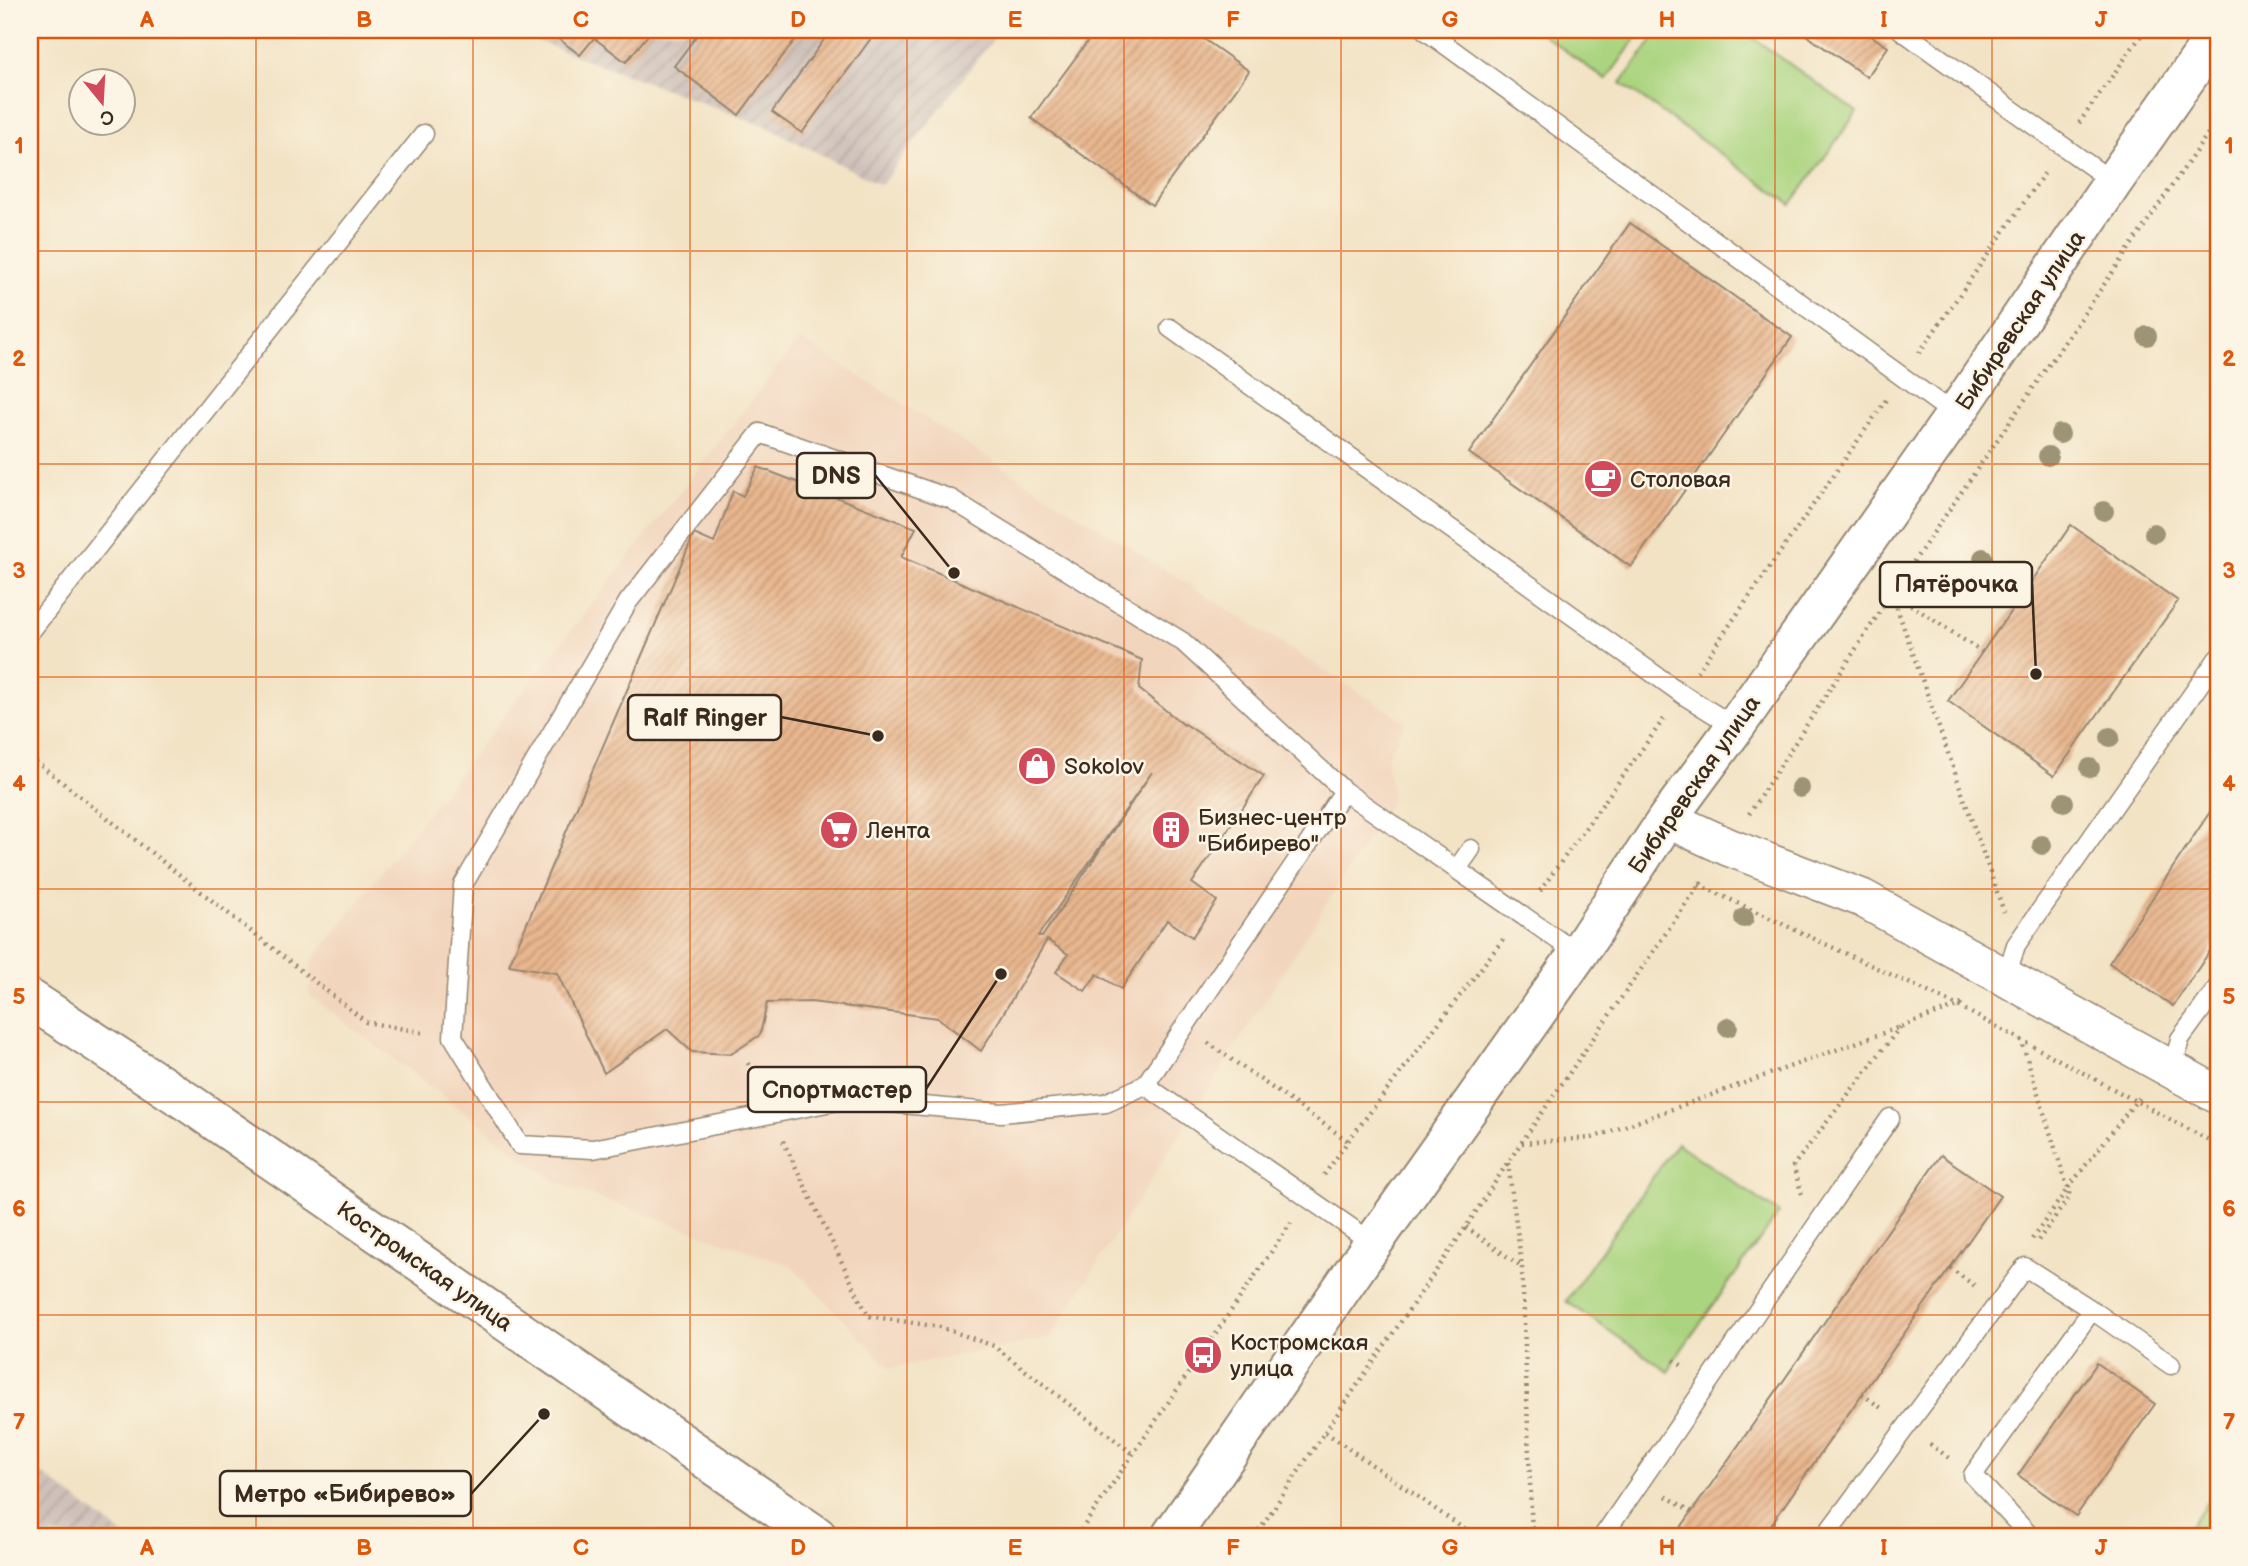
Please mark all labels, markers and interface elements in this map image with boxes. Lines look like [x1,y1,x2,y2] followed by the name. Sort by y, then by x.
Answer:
[139,6,155,34] text: A
[356,6,372,34] text: B
[573,6,589,34] text: C
[790,6,806,34] text: D
[1008,6,1023,34] text: E
[1226,6,1240,34] text: F
[1442,6,1459,34] text: G
[1658,6,1676,34] text: H
[1880,6,1888,34] text: I
[2095,6,2108,34] text: J
[66,66,136,136] north arrow
[97,104,117,130] text: С
[14,132,24,160] text: 1
[2224,132,2234,160] text: 1
[1950,225,2092,416] street label: Бибиревская улица
[12,345,26,373] text: 2
[2222,345,2236,373] text: 2
[797,453,875,498] callout: DNS
[1582,458,1624,500] cafe icon: Столовая
[811,462,861,491] text: DNS
[1630,466,1731,494] place label: Столовая
[12,557,26,585] text: 3
[2222,557,2236,585] text: 3
[1880,562,2032,607] callout: Пятёрочка
[1894,570,2019,599] text: Пятёрочка
[1623,690,1767,879] street label: Бибиревская улица
[628,695,781,740] callout: Ralf Ringer
[643,704,768,733] text: Ralf Ringer
[1016,745,1058,787] shop icon: Sokolov
[1064,753,1145,781] place label: Sokolov
[12,770,26,798] text: 4
[2222,770,2236,798] text: 4
[1198,804,1346,858] place label: Бизнес-центр "Бибирево"
[818,809,860,851] supermarket icon: Лента
[1150,809,1192,851] building icon: Бизнес-центр "Бибирево"
[865,817,931,845] place label: Лента
[12,983,26,1011] text: 5
[2222,983,2236,1011] text: 5
[748,1067,926,1112] callout: Спортмастер
[762,1076,912,1105] text: Спортмастер
[12,1195,26,1223] text: 6
[2222,1195,2236,1223] text: 6
[331,1196,518,1338] street label: Костромская улица
[1230,1329,1368,1383] place label: Костромская улица
[1182,1334,1224,1376] bus stop icon: Костромская улица
[13,1408,26,1436] text: 7
[2223,1408,2236,1436] text: 7
[220,1471,471,1516] callout: Метро «Бибирево»
[234,1480,456,1509] text: Метро «Бибирево»
[139,1534,155,1562] text: A
[356,1534,372,1562] text: B
[573,1534,589,1562] text: C
[790,1534,806,1562] text: D
[1008,1534,1023,1562] text: E
[1226,1534,1240,1562] text: F
[1442,1534,1459,1562] text: G
[1658,1534,1676,1562] text: H
[1880,1534,1888,1562] text: I
[2095,1534,2108,1562] text: J

